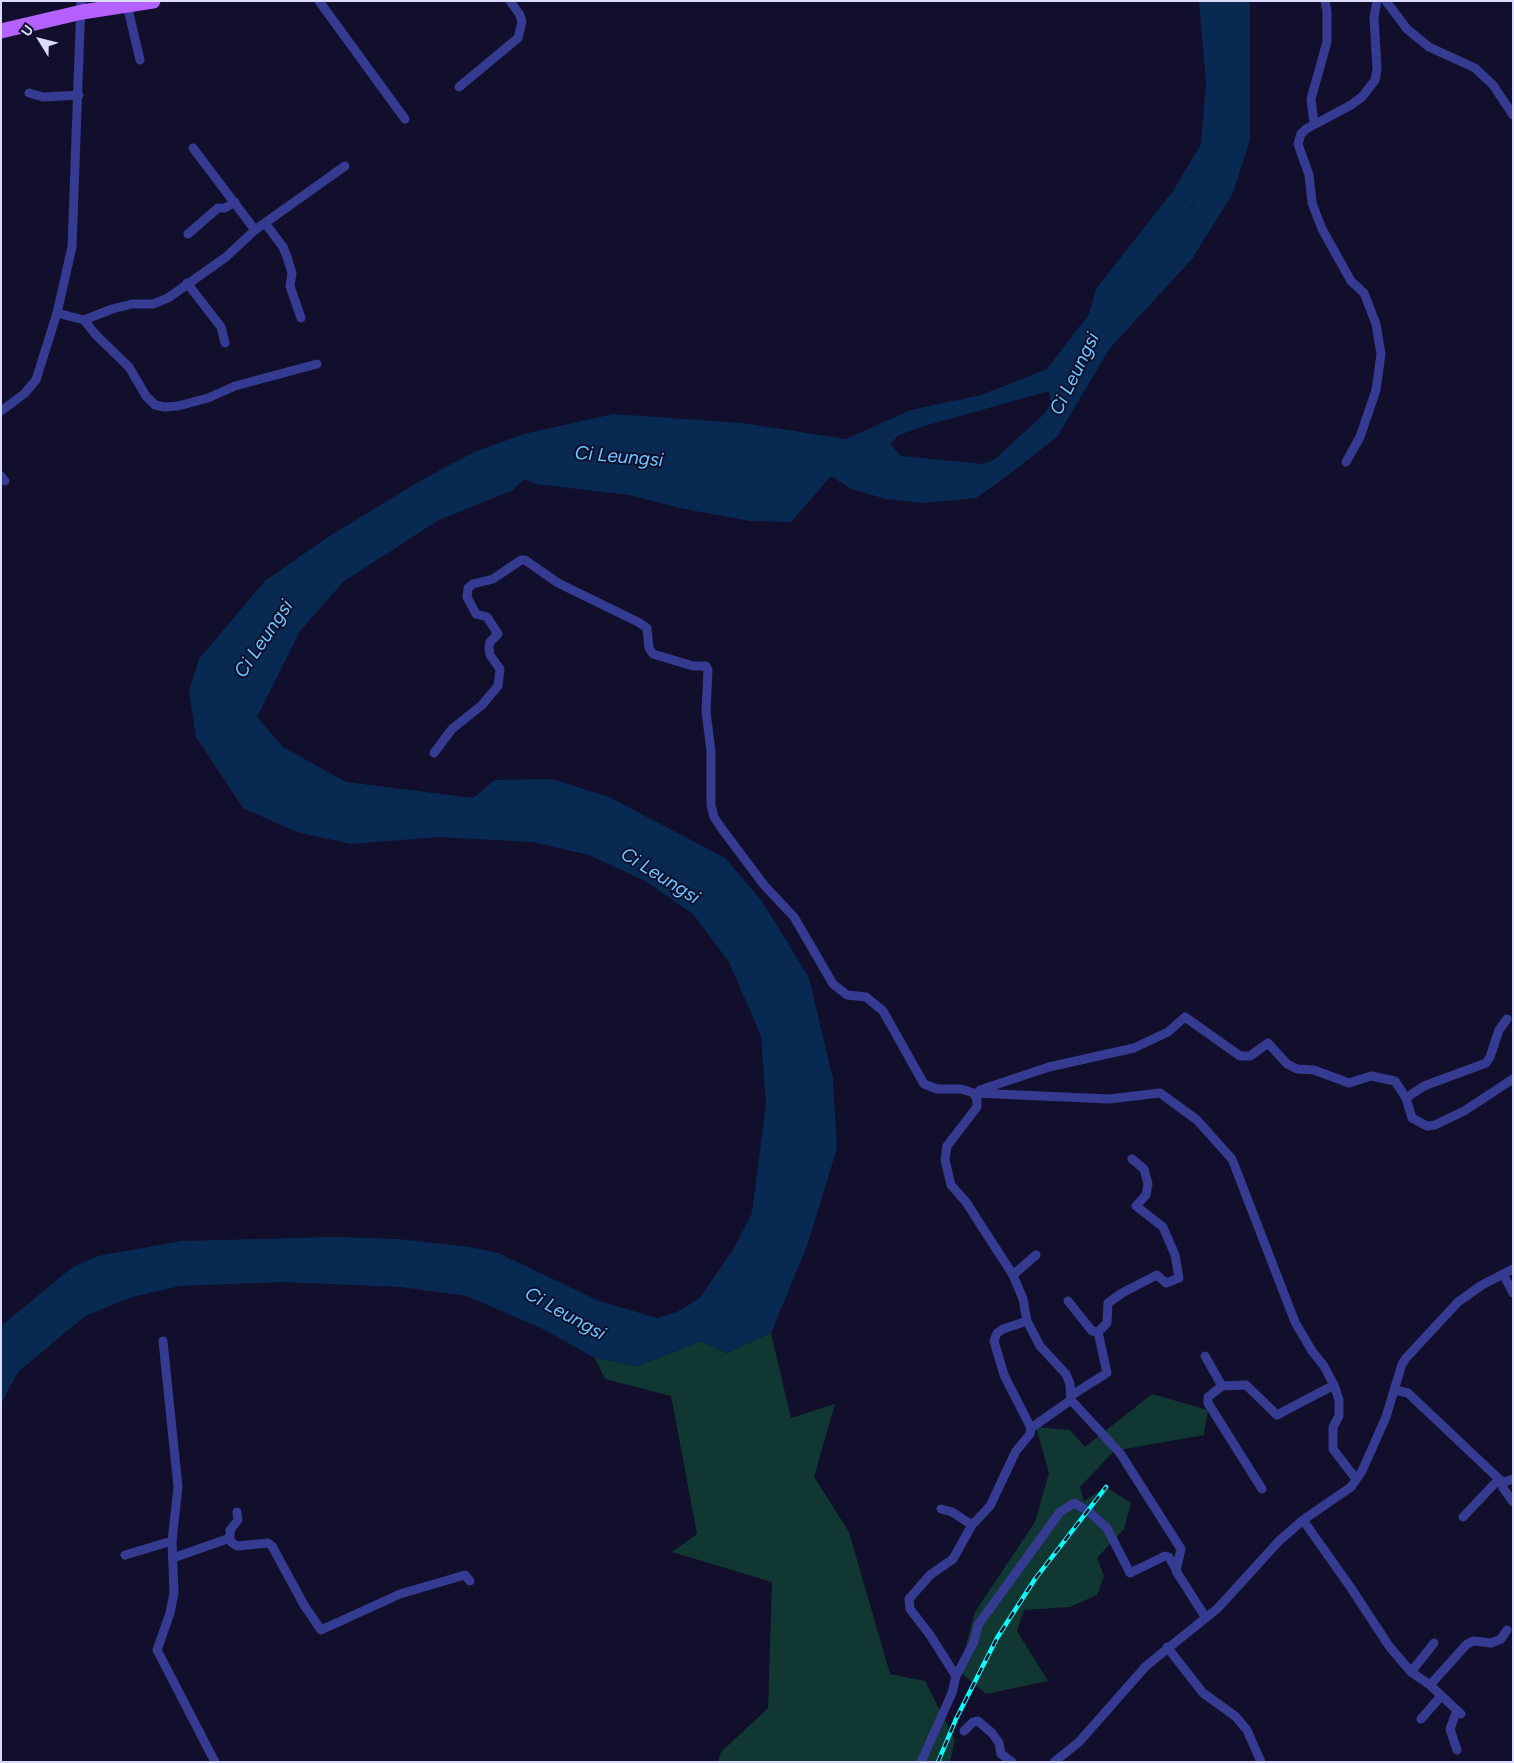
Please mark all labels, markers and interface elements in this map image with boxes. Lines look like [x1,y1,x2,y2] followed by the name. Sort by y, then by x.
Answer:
[15,15,65,65] north arrow
[18,22,37,40] text: U
[1045,329,1105,419] water label: Ci Leungsi
[574,442,664,472] water label: Ci Leungsi
[230,596,298,682] water label: Ci Leungsi
[616,843,704,909] water label: Ci Leungsi
[521,1283,609,1345] water label: Ci Leungsi

